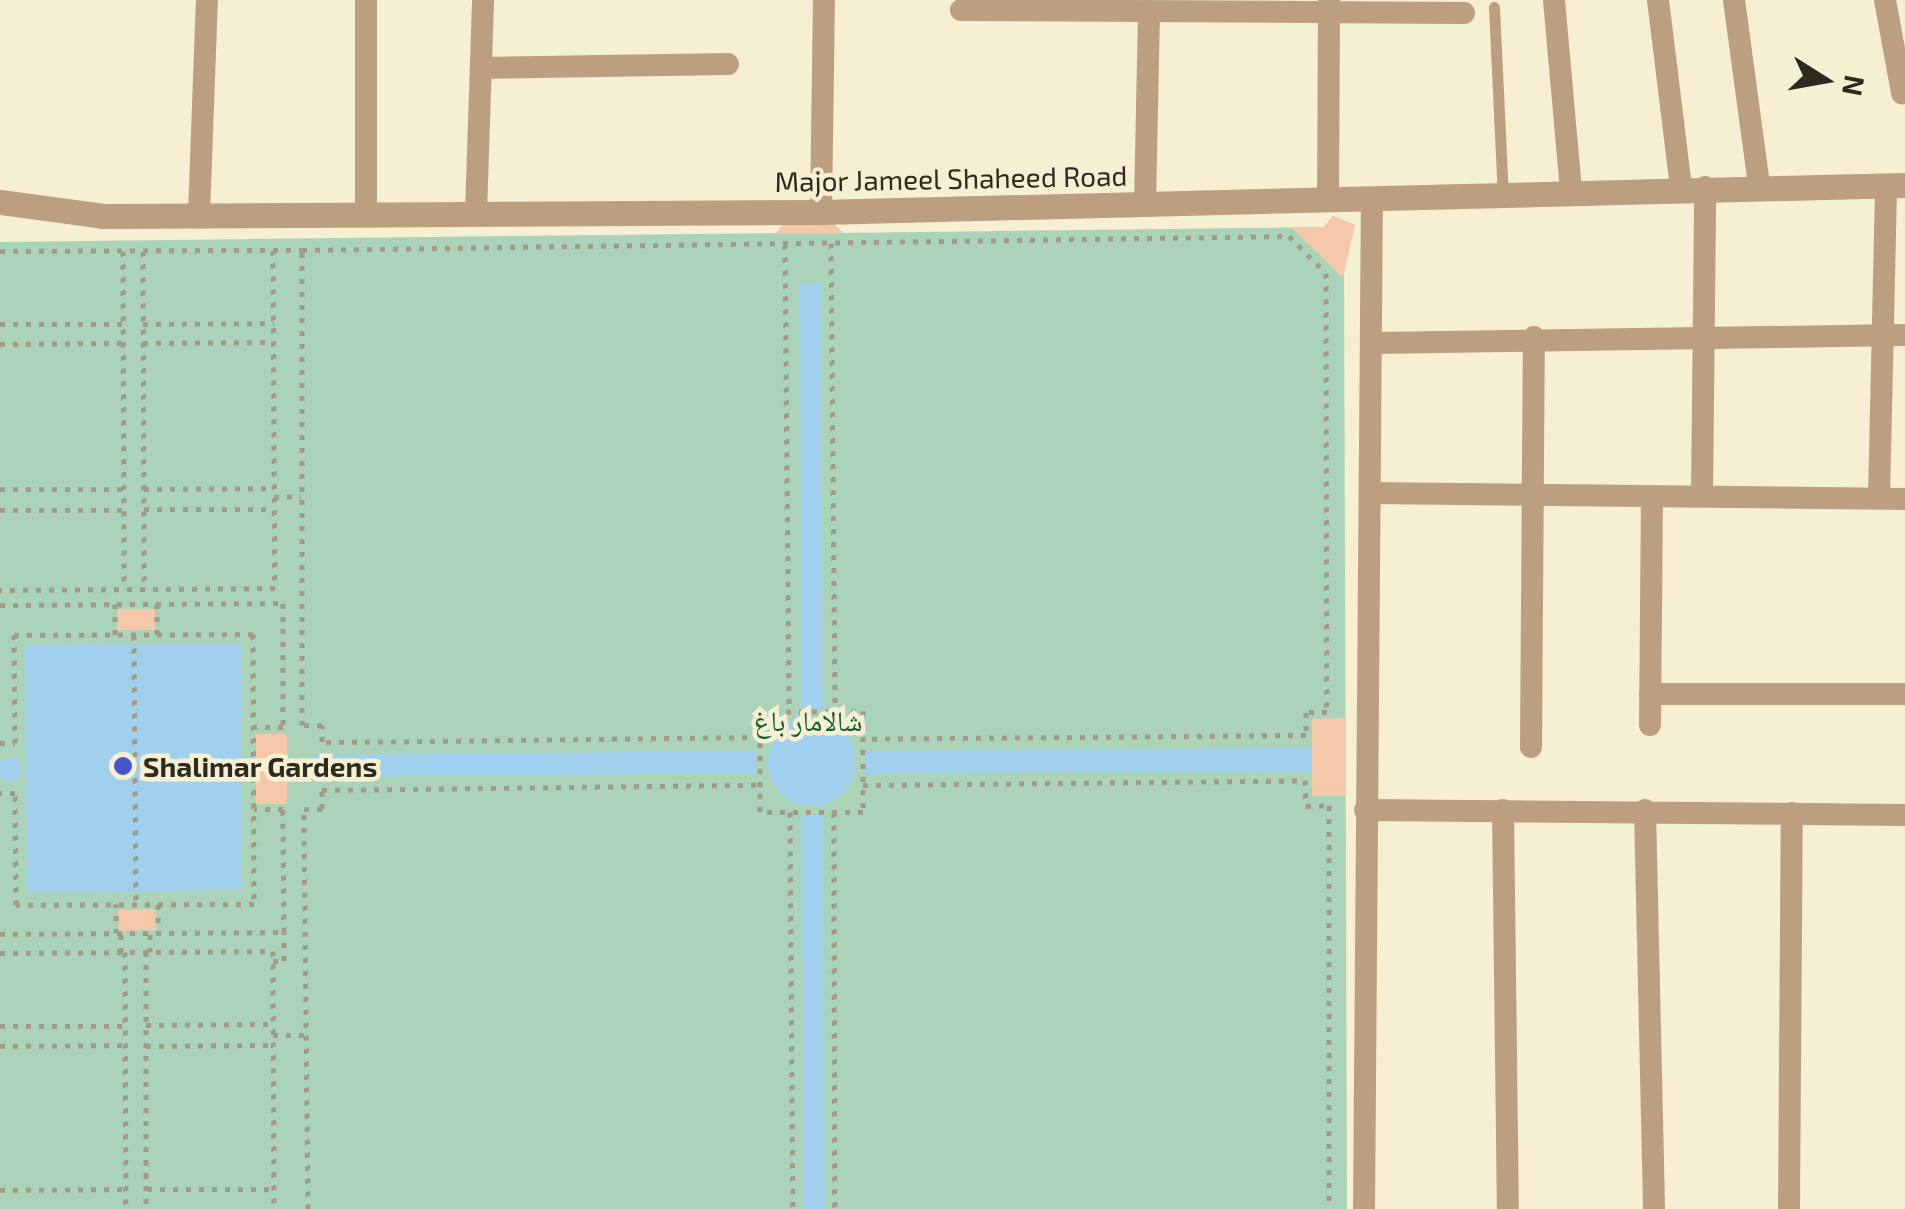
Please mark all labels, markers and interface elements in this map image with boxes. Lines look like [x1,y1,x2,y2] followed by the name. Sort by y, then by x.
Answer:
[1775,30,1875,130] north arrow
[1836,73,1873,99] text: N
[773,158,1129,198] street label: Major Jameel Shaheed Road
[754,703,862,737] park label: شالامار باغ
[143,749,378,783] place label: Shalimar Gardens
[112,755,134,777] marker: Shalimar Gardens

